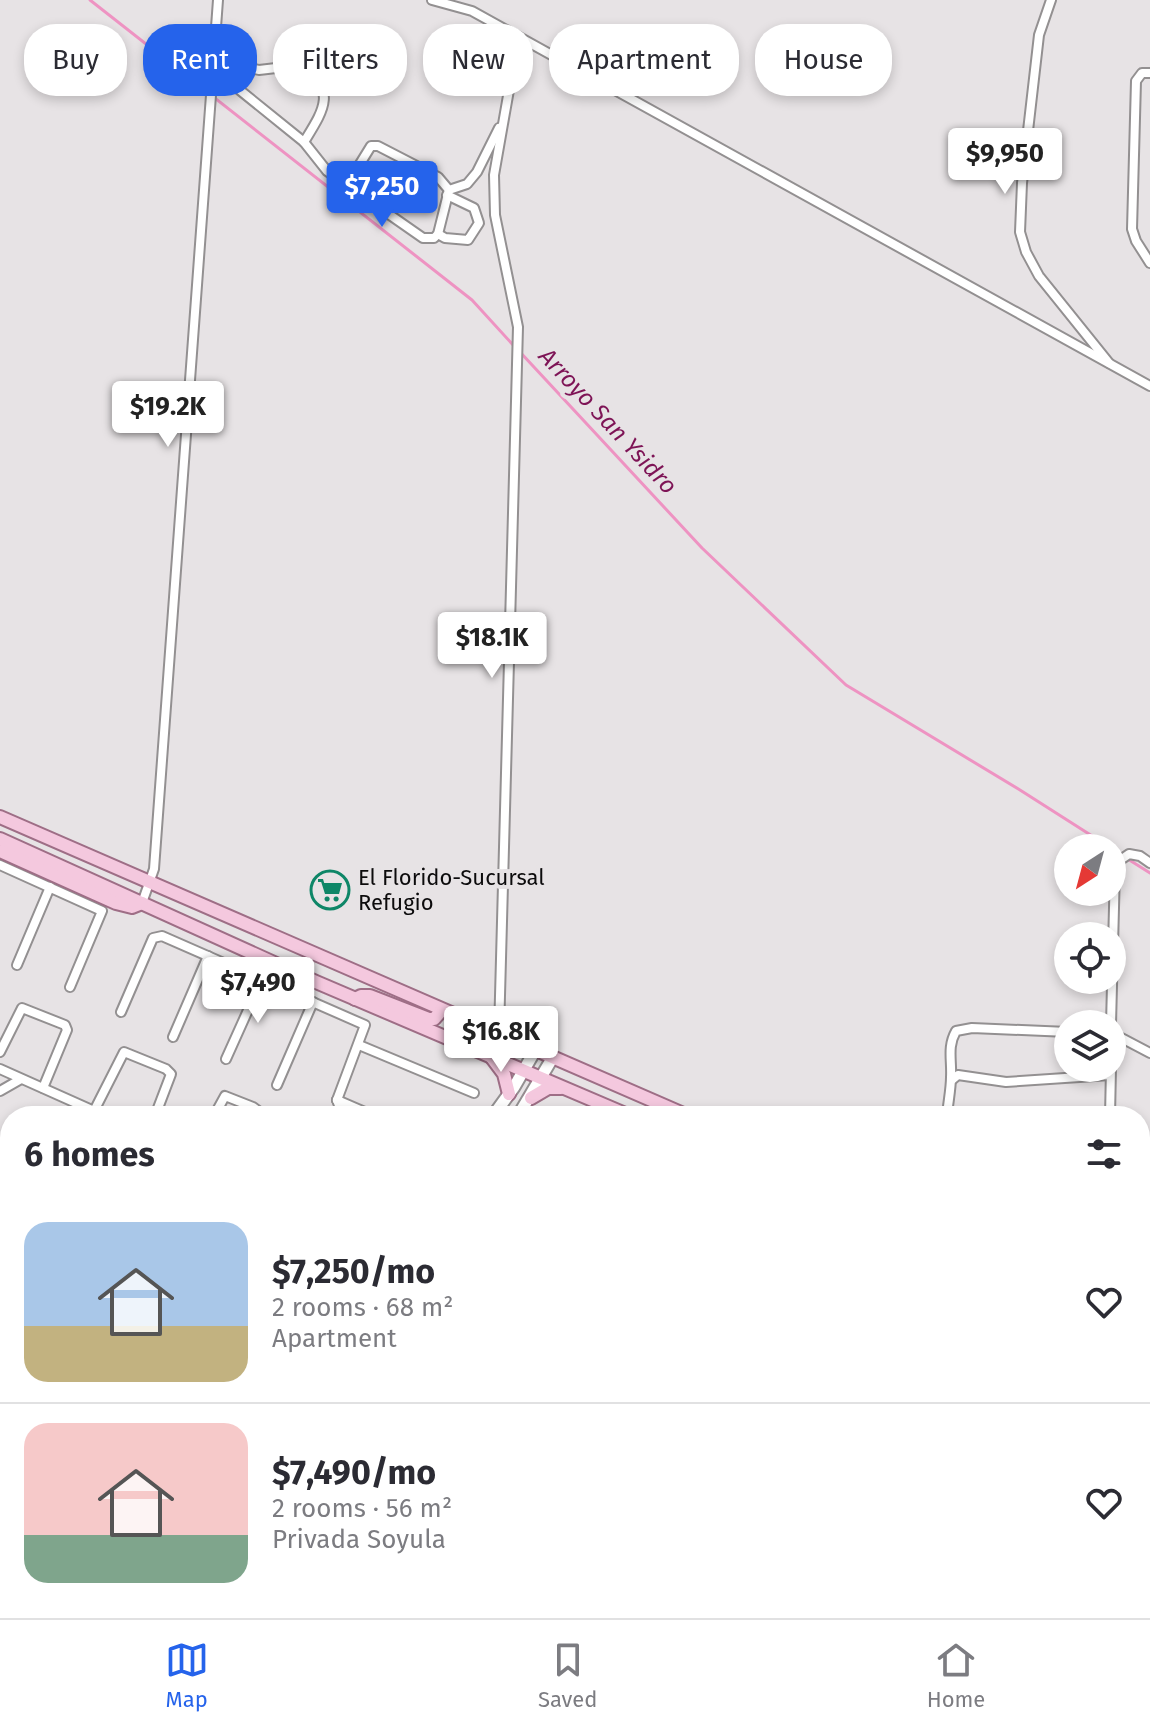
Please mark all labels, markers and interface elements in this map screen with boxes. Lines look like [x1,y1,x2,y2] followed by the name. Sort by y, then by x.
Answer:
[24,24,127,96] chip: Buy
[143,24,257,96] chip: Rent
[273,24,407,96] chip: Filters
[423,24,533,96] chip: New
[549,24,739,96] chip: Apartment
[755,24,892,96] chip: House
[940,128,1070,196] pin: $9,950
[966,138,1044,169] text: $9,950
[317,161,447,229] pin: $7,250
[345,171,419,202] text: $7,250
[533,342,683,500] water label: Arroyo San Ysidro
[103,381,233,449] pin: $19.2K
[130,391,206,422] text: $19.2K
[427,612,557,680] pin: $18.1K
[456,622,528,653] text: $18.1K
[1054,834,1126,906] north arrow
[1054,834,1126,1082] map controls
[358,864,545,916] place label: El Florido-Sucursal Refugio
[309,869,351,911] supermarket icon: El Florido-Sucursal Refugio
[1054,922,1126,994] button: locate
[193,957,323,1025] pin: $7,490
[220,967,296,998] text: $7,490
[436,1006,566,1074] pin: $16.8K
[1054,1010,1126,1082] button: layers
[462,1016,540,1047] text: $16.8K
[1082,1132,1126,1176] icon: filters
[24,1134,155,1175] text: 6 homes
[272,1251,435,1292] text: $7,250/mo
[88,1254,184,1350] icon: home
[1082,1280,1126,1324] icon: heart
[272,1292,453,1323] text: 2 rooms · 68 m²
[272,1323,397,1354] text: Apartment
[272,1452,436,1493] text: $7,490/mo
[88,1455,184,1551] icon: home
[1082,1481,1126,1525] icon: heart
[272,1493,452,1524] text: 2 rooms · 56 m²
[272,1524,446,1555] text: Privada Soyula
[165,1638,209,1713] tab: Map
[538,1638,597,1713] tab: Saved
[927,1638,985,1713] tab: Home

